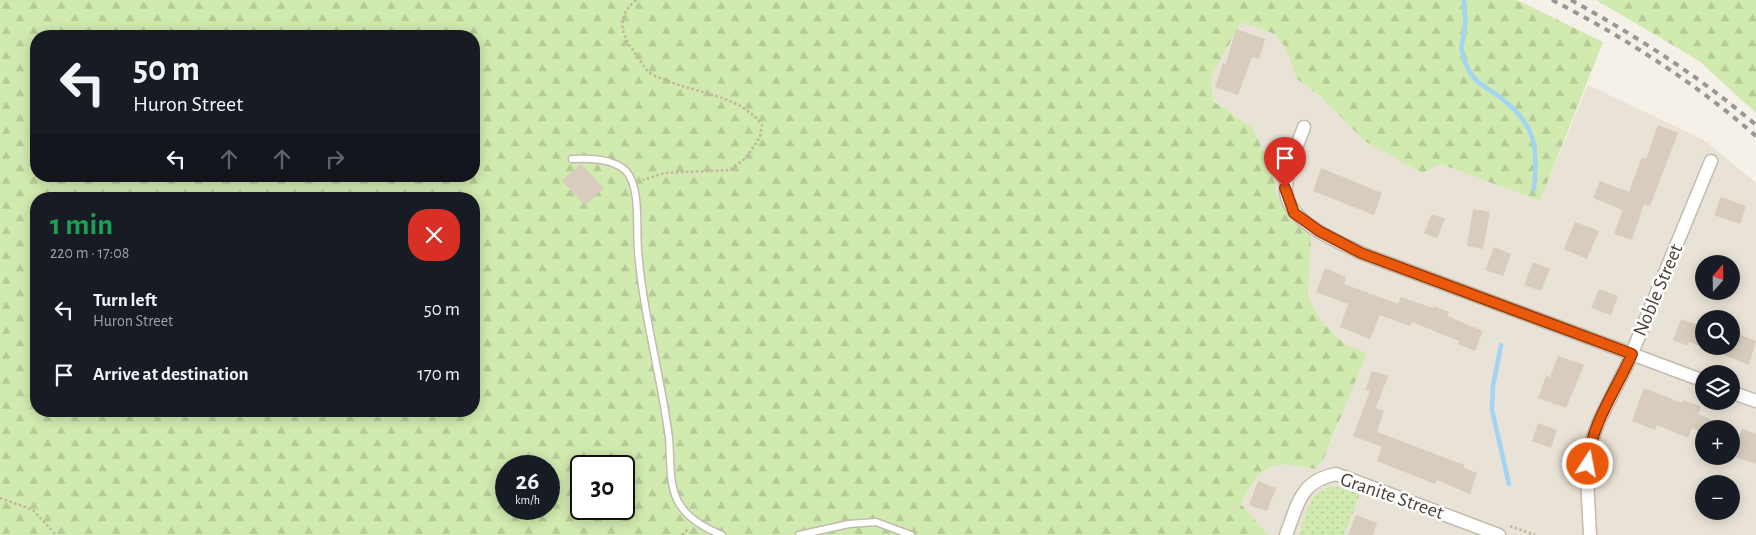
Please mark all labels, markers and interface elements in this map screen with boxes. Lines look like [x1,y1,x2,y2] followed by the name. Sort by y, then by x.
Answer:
[50,50,115,115] icon: left
[133,52,200,87] text: 50 m
[133,93,243,115] text: Huron Street
[1264,137,1306,188] pin
[1271,144,1299,172] icon: arrive
[162,145,190,173] icon: left
[215,145,243,173] icon: ahead
[268,145,296,173] icon: ahead
[321,145,349,173] icon: right
[408,209,460,261] button: close
[50,210,113,240] text: 1 min
[1630,240,1687,339] street label: Noble Street
[50,245,129,261] text: 220 m · 17:08
[1695,255,1740,300] north arrow
[1695,255,1740,520] map controls
[93,291,157,310] text: Turn left
[50,296,78,324] icon: left
[424,300,460,319] text: 50 m
[1695,310,1740,355] button: search
[93,313,173,329] text: Huron Street
[50,361,78,389] icon: arrive
[93,365,249,384] text: Arrive at destination
[417,365,460,384] text: 170 m
[1695,365,1740,410] button: layers
[1695,420,1740,465] button: +
[1561,437,1613,489] position arrow
[570,455,635,520] speed limit sign: 30
[516,469,539,494] text: 26
[1338,469,1447,523] street label: Granite Street
[1695,475,1740,520] button: −
[515,494,540,506] text: km/h

